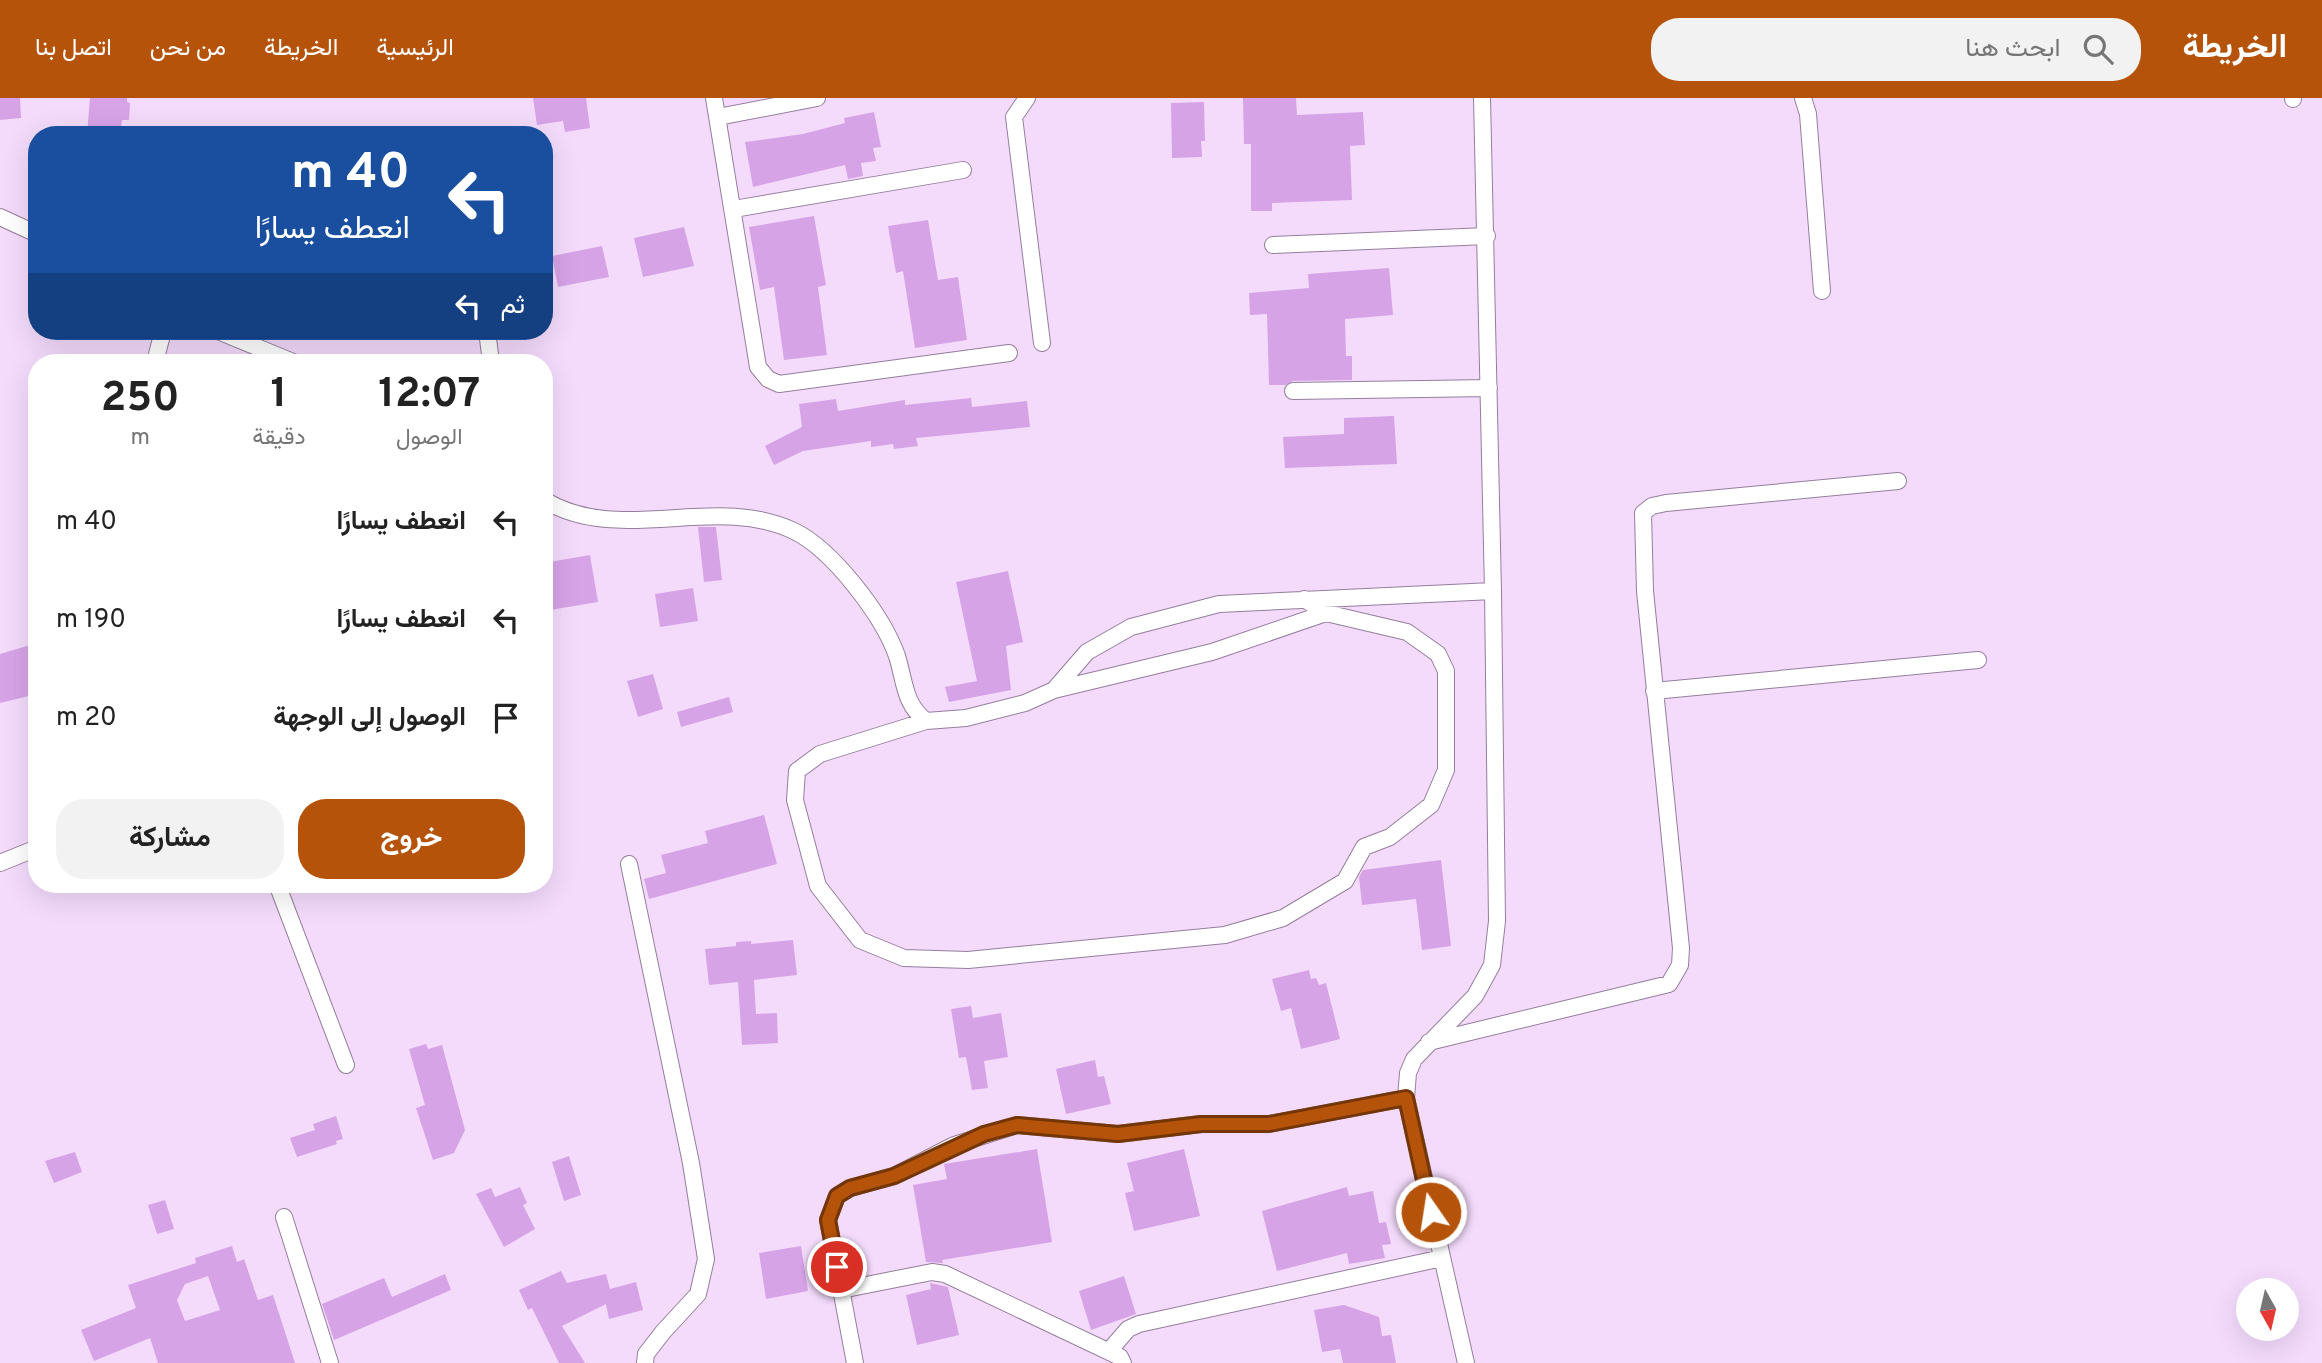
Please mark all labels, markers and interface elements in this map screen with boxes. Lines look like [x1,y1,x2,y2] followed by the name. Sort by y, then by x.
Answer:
[1651,18,2141,81] search box
[2183,28,2287,70] text: الخريطة
[2079,30,2117,68] icon: search
[1965,33,2061,66] text: ابحث هنا
[35,34,112,64] text: اتصل بنا
[150,34,226,64] text: من نحن
[264,34,338,64] text: الخريطة
[376,34,454,64] text: الرئيسية
[291,144,410,206] text: 40 m
[434,154,525,245] icon: left
[255,210,410,250] text: انعطف يسارًا
[449,287,487,325] icon: left
[501,290,525,323] text: ثم
[271,369,287,422] text: 1
[378,369,480,422] text: 12:07
[101,373,180,426] text: 250
[130,424,150,453] text: m
[252,424,306,453] text: دقيقة
[396,424,462,453] text: الوصول
[487,503,525,541] icon: left
[56,506,117,539] text: 40 m
[336,506,466,539] text: انعطف يسارًا
[487,601,525,639] icon: left
[56,604,126,637] text: 190 m
[336,604,466,637] text: انعطف يسارًا
[487,699,525,737] icon: arrive
[56,702,117,735] text: 20 m
[273,702,466,735] text: الوصول إلى الوجهة
[56,799,284,879] button: مشاركة
[298,799,525,879] button: خروج
[1394,1175,1468,1249] position arrow
[807,1237,867,1297] pin
[818,1248,856,1286] icon: arrive
[2236,1278,2300,1340] north arrow
[2236,1278,2299,1341] map controls

